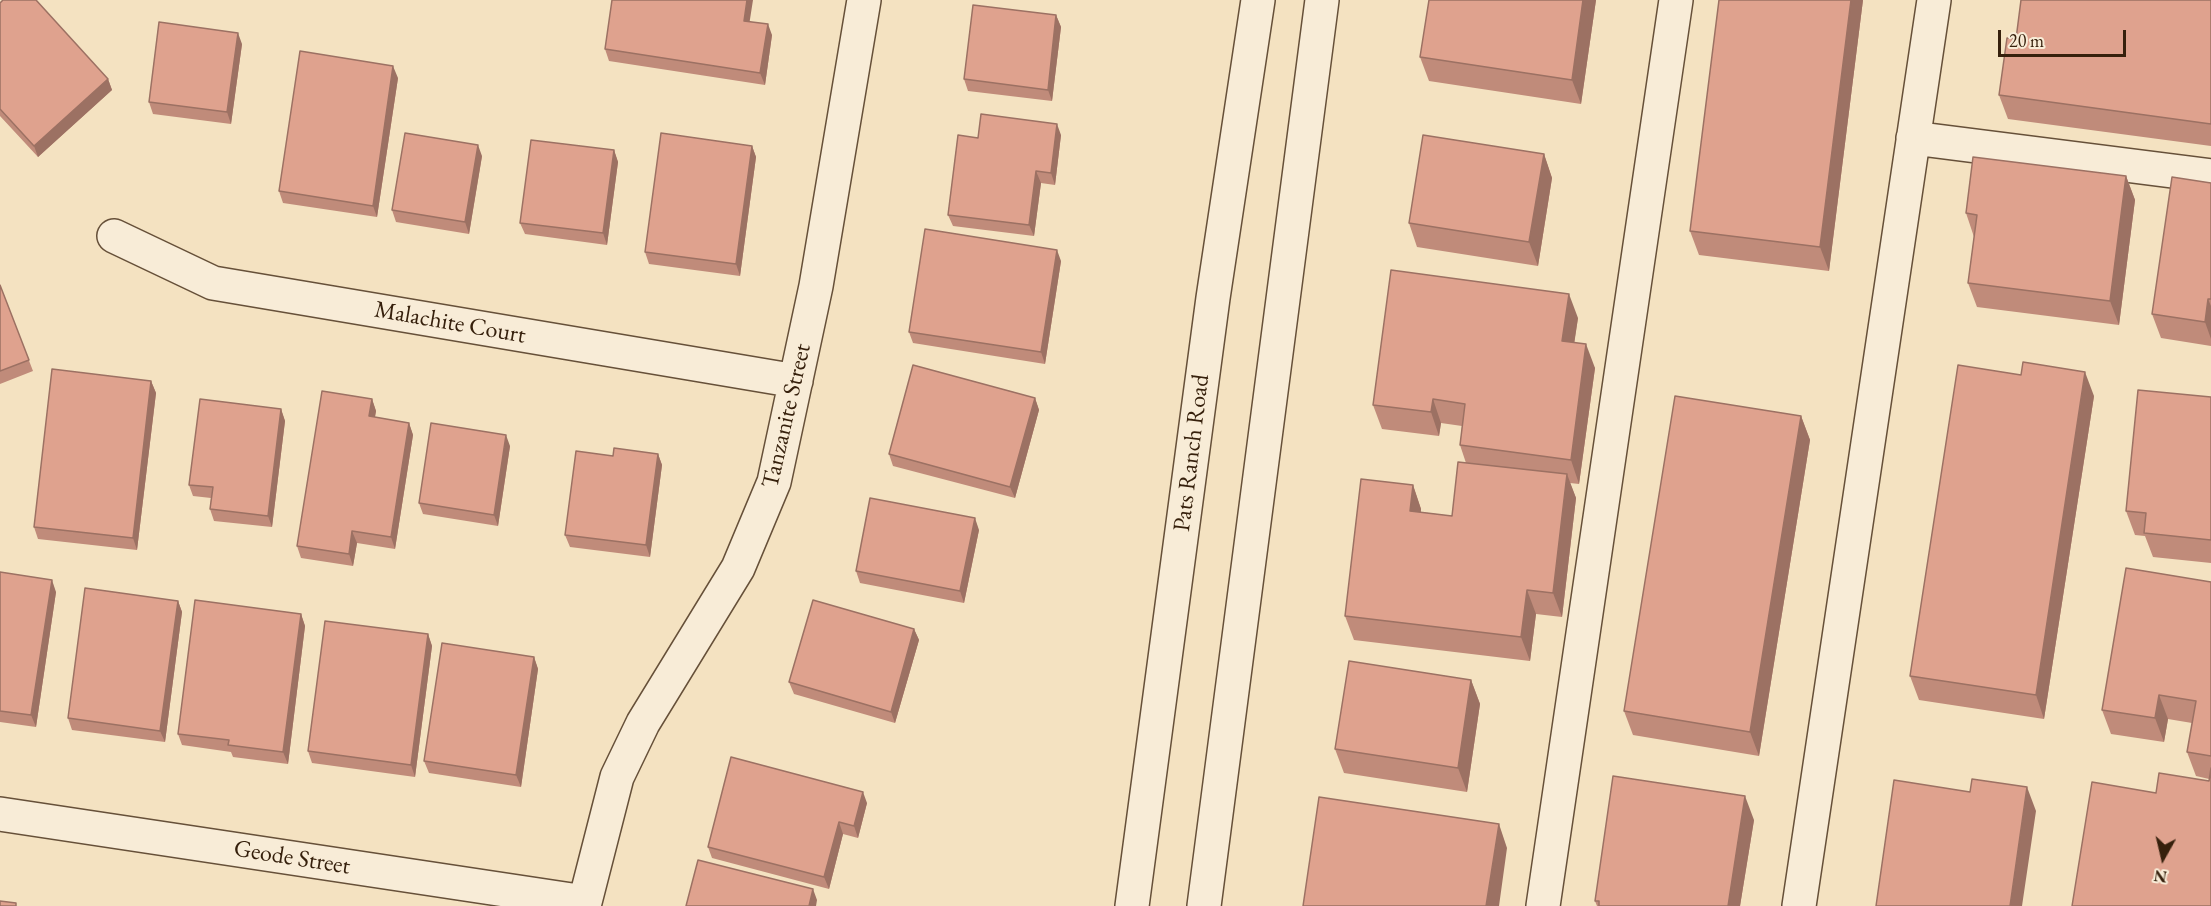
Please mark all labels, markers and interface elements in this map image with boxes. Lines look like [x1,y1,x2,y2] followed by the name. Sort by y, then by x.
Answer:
[2001,18,2128,56] scale bar
[2009,29,2044,52] text: 20 m
[372,296,528,350] street label: Malachite Court
[756,341,818,491] street label: Tanzanite Street
[1168,373,1216,533] street label: Pats Ranch Road
[2133,828,2193,888] north arrow
[232,835,352,881] street label: Geode Street
[2153,865,2168,888] text: N

